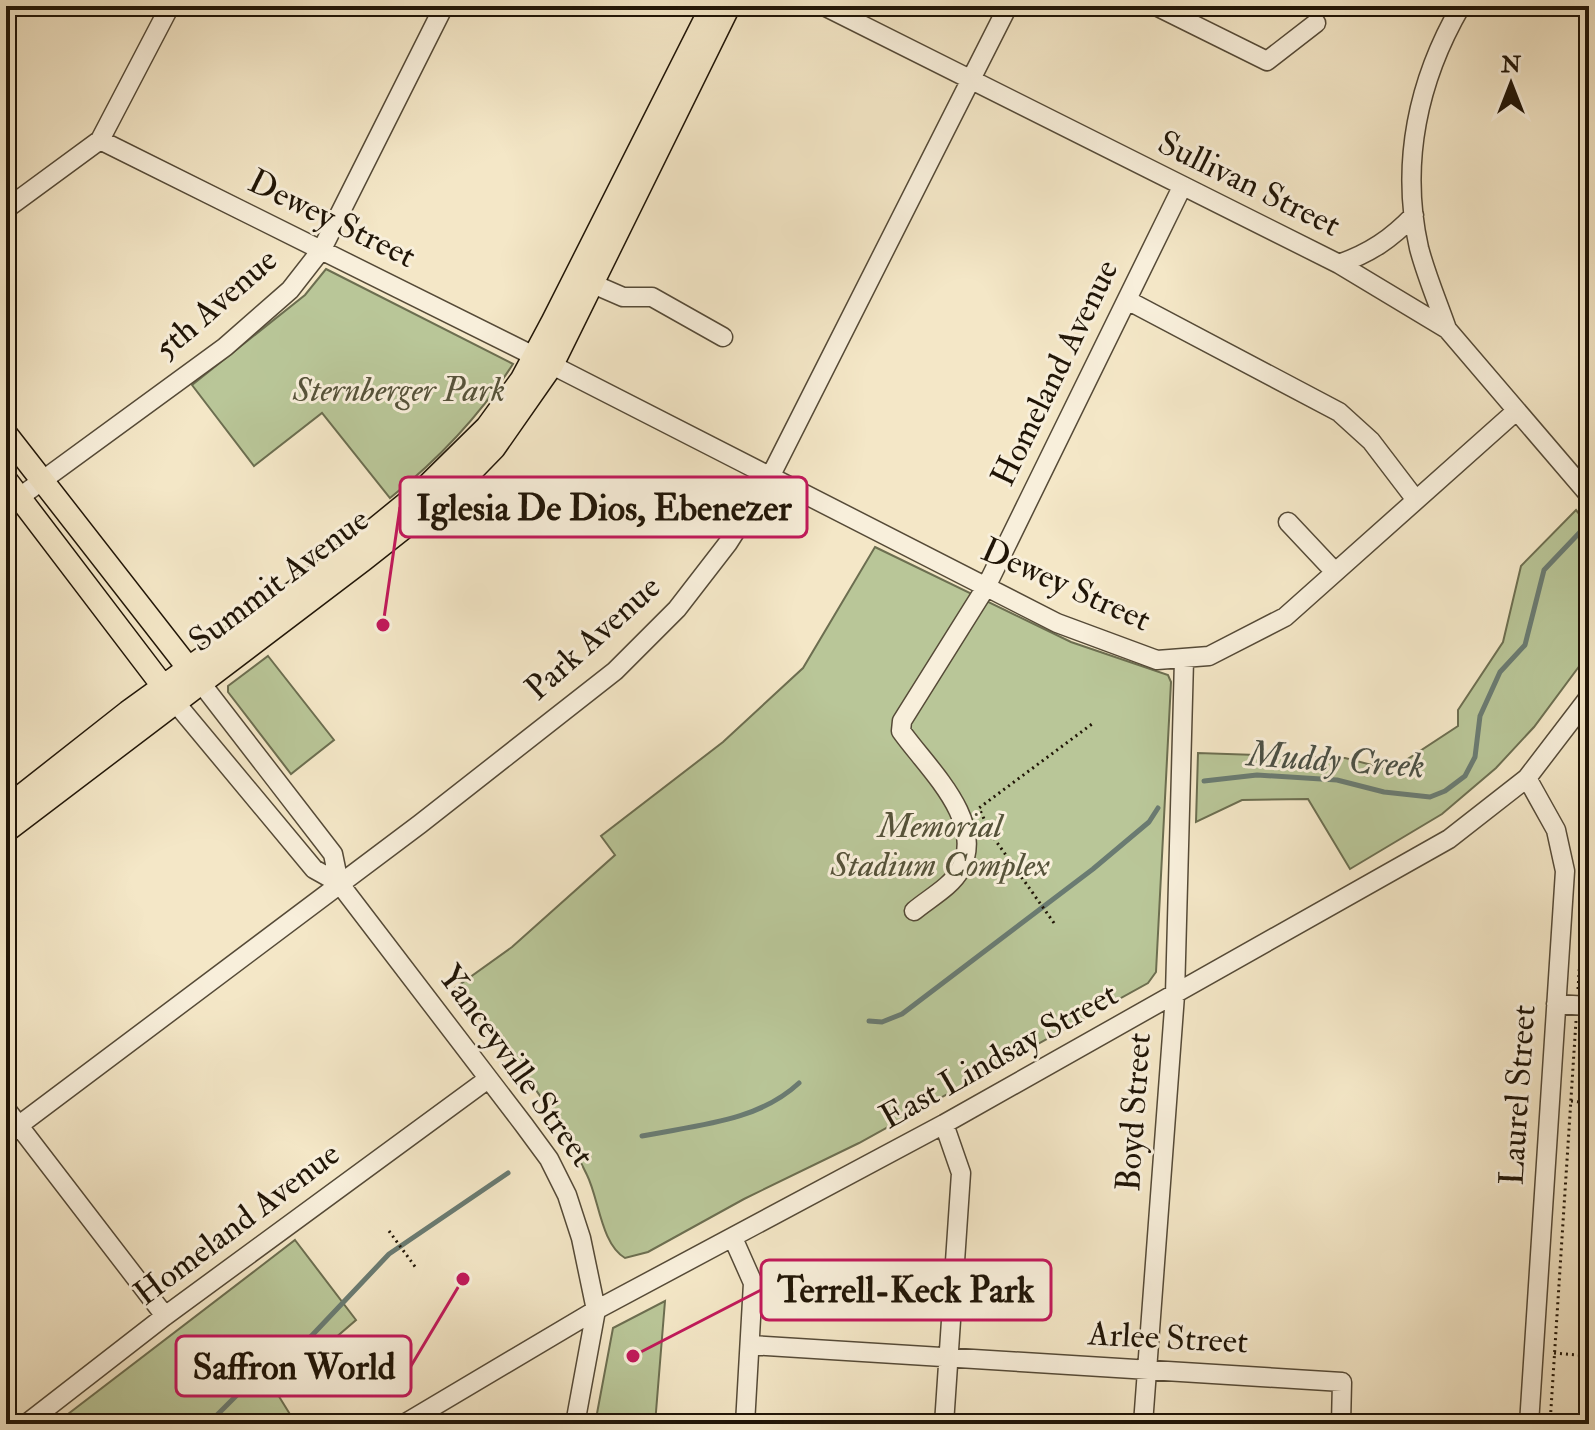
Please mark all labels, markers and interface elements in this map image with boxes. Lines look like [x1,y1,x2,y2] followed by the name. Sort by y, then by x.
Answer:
[1471,44,1551,124] north arrow
[1500,51,1521,79] text: N
[1151,121,1347,247] street label: Sullivan Street
[241,160,423,278] street label: Dewey Street
[146,239,286,369] street label: 5th Avenue
[982,253,1128,493] street label: Homeland Avenue
[292,369,505,412] park label: Sternberger Park
[400,477,807,537] callout: Iglesia De Dios, Ebenezer
[416,486,792,531] text: Iglesia De Dios, Ebenezer
[180,498,378,662] street label: Summit Avenue
[975,529,1157,641] street label: Dewey Street
[516,566,670,710] street label: Park Avenue
[1244,731,1426,789] water label: Muddy Creek
[829,805,1050,887] park label: Memorial Stadium Complex
[428,957,604,1175] street label: Yanceyville Street
[872,973,1126,1139] street label: East Lindsay Street
[1490,1003,1546,1187] street label: Laurel Street
[1107,1031,1161,1193] street label: Boyd Street
[126,1133,348,1315] street label: Homeland Avenue
[761,1260,1051,1320] callout: Terrell-Keck Park
[776,1268,1035,1313] text: Terrell-Keck Park
[1086,1312,1249,1364] street label: Arlee Street
[176,1336,411,1396] callout: Saffron World
[193,1345,396,1390] text: Saffron World

